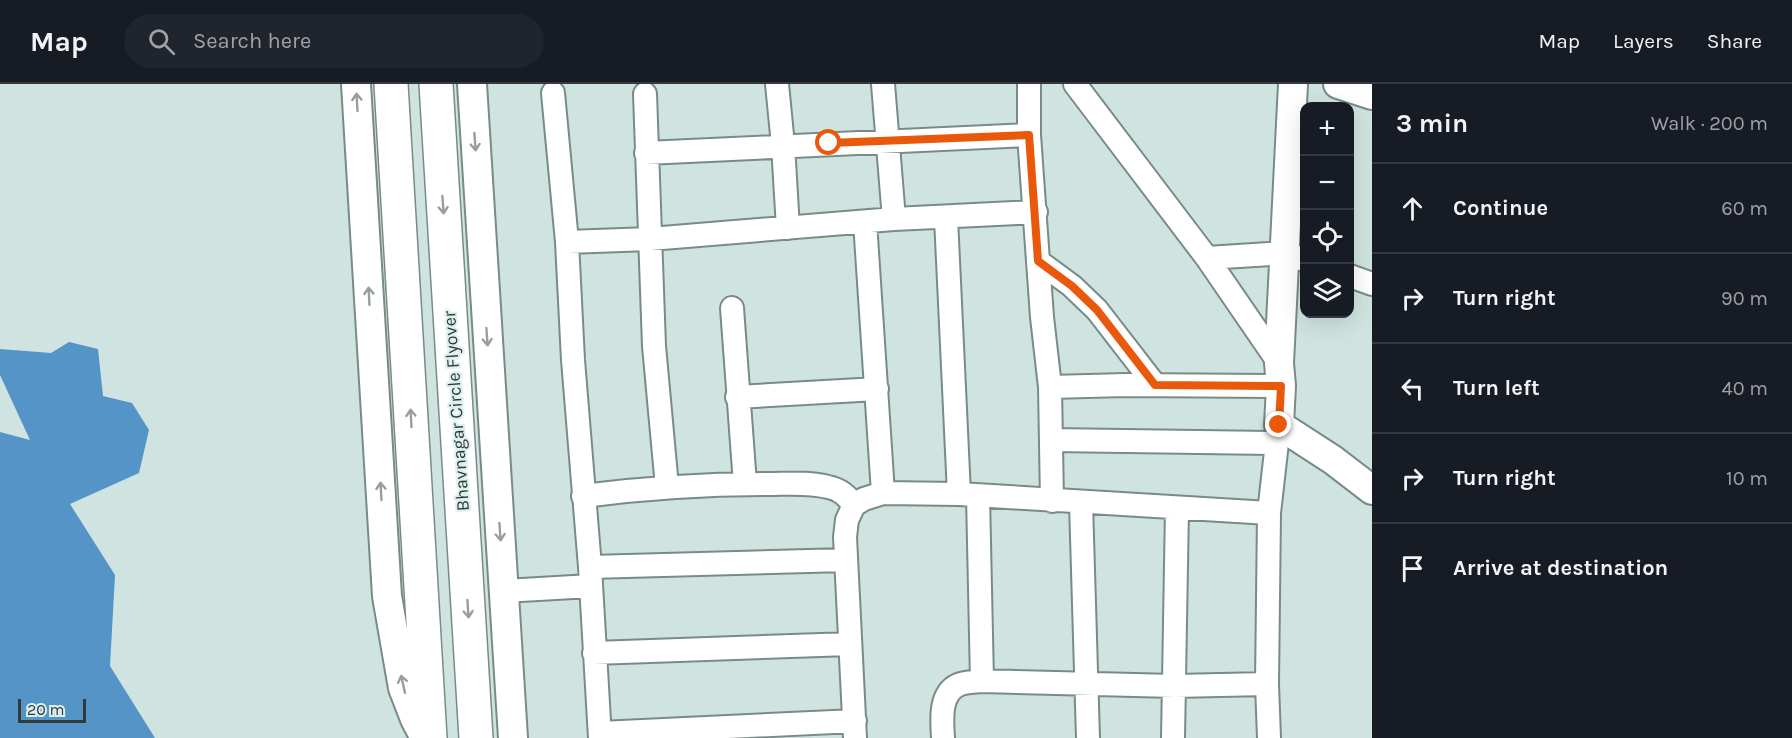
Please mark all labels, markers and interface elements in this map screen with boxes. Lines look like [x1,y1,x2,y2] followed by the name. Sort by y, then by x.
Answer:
[124,14,544,68] search box
[30,25,88,58] text: Map
[145,25,178,58] icon: search
[193,28,311,54] text: Search here
[1538,29,1580,53] text: Map
[1613,29,1674,53] text: Layers
[1707,29,1762,53] text: Share
[352,92,363,112] one-way arrow
[1300,102,1354,318] map controls
[1300,102,1354,156] button: +
[1396,108,1468,139] text: 3 min
[1651,112,1768,135] text: Walk · 200 m
[815,129,841,155] route start
[470,132,481,152] one-way arrow
[1300,156,1354,210] button: −
[1396,192,1429,225] icon: ahead
[438,195,449,215] one-way arrow
[1453,195,1548,221] text: Continue
[1721,197,1768,220] text: 60 m
[1300,210,1354,264] button: locate
[1300,264,1354,318] button: layers
[1396,282,1429,315] icon: right
[1453,285,1556,311] text: Turn right
[363,287,374,307] one-way arrow
[1721,287,1768,310] text: 90 m
[438,310,474,512] street label: Bhavnagar Circle Flyover
[482,327,493,346] one-way arrow
[1396,372,1429,405] icon: left
[1453,375,1540,401] text: Turn left
[1722,377,1768,400] text: 40 m
[405,408,416,428] one-way arrow
[1265,411,1291,437] route end
[1396,462,1429,495] icon: right
[1453,465,1556,491] text: Turn right
[1726,467,1768,490] text: 10 m
[375,481,386,501] one-way arrow
[494,521,505,541] one-way arrow
[1396,552,1429,585] icon: arrive
[1453,555,1668,581] text: Arrive at destination
[463,599,474,619] one-way arrow
[396,675,408,694] one-way arrow
[18,696,86,724] scale bar
[27,700,65,719] text: 20 m

